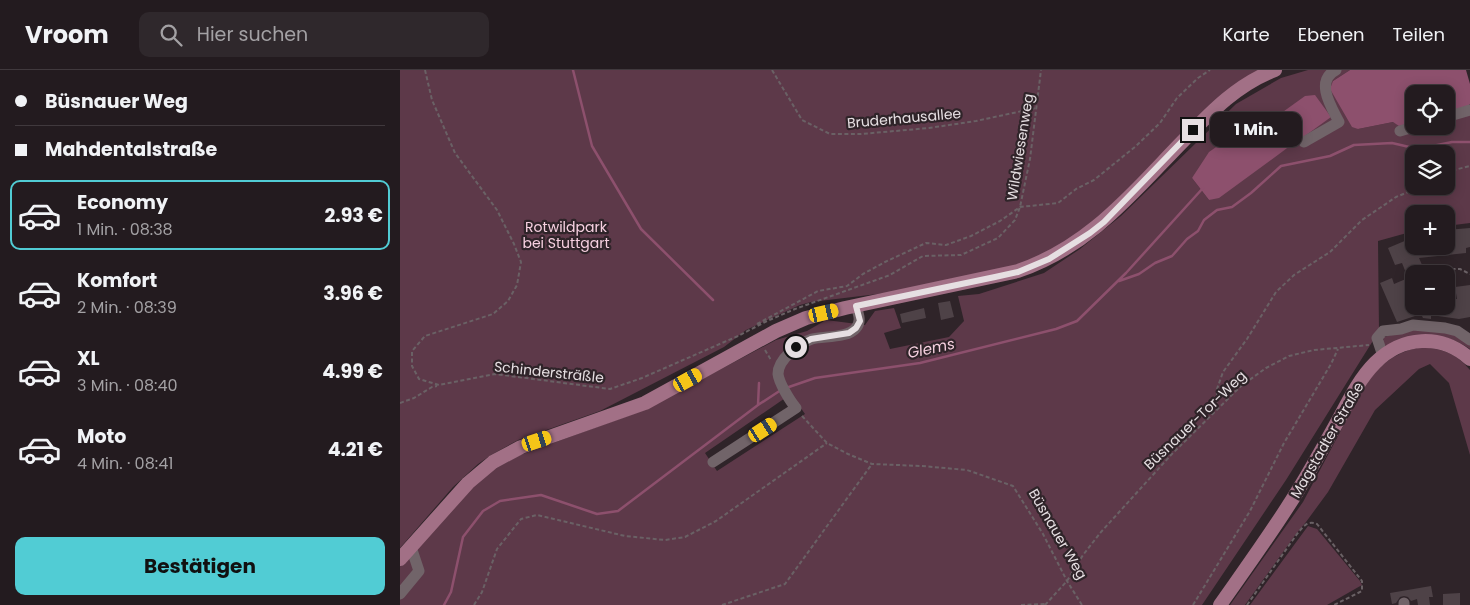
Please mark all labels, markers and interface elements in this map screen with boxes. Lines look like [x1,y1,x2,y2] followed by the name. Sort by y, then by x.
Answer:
[139,12,489,57] search box
[25,18,109,51] text: Vroom
[157,21,185,49] icon: search
[197,21,308,48] text: Hier suchen
[1222,22,1270,47] text: Karte
[1298,22,1365,47] text: Ebenen
[1393,22,1445,47] text: Teilen
[1405,85,1455,315] map controls
[1405,85,1455,135] button: locate
[45,88,188,115] text: Büsnauer Weg
[1002,92,1038,202] street label: Wildwiesenweg
[846,103,962,133] street label: Bruderhausallee
[1210,112,1303,148] callout: 1 Min.
[1234,118,1278,141] text: 1 Min.
[1182,119,1204,141] route end
[45,136,217,163] text: Mahdentalstraße
[1405,145,1455,195] button: layers
[77,189,168,216] text: Economy
[17,193,62,238] icon: car
[324,202,383,229] text: 2.93 €
[1405,205,1455,255] button: +
[522,217,610,253] park label: Rotwildpark bei Stuttgart
[77,218,173,241] text: 1 Min. · 08:38
[1405,265,1455,315] button: −
[77,267,157,294] text: Komfort
[17,271,62,316] icon: car
[323,280,383,307] text: 3.96 €
[77,296,177,319] text: 2 Min. · 08:39
[807,302,840,324] car
[905,333,957,363] water label: Glems
[785,336,807,358] route start
[77,345,100,372] text: XL
[17,349,62,394] icon: car
[493,356,605,388] street label: Schindersträßle
[322,358,383,385] text: 4.99 €
[671,366,704,394] car
[1139,366,1251,474] street label: Büsnauer-Tor-Weg
[77,374,178,397] text: 3 Min. · 08:40
[1286,378,1369,502] street label: Magstadter Straße
[746,416,779,444] car
[77,423,126,450] text: Moto
[17,427,62,472] icon: car
[520,429,553,453] car
[328,436,383,463] text: 4.21 €
[77,452,173,475] text: 4 Min. · 08:41
[1024,485,1092,583] street label: Büsnauer Weg
[15,537,385,595] button: Bestätigen

